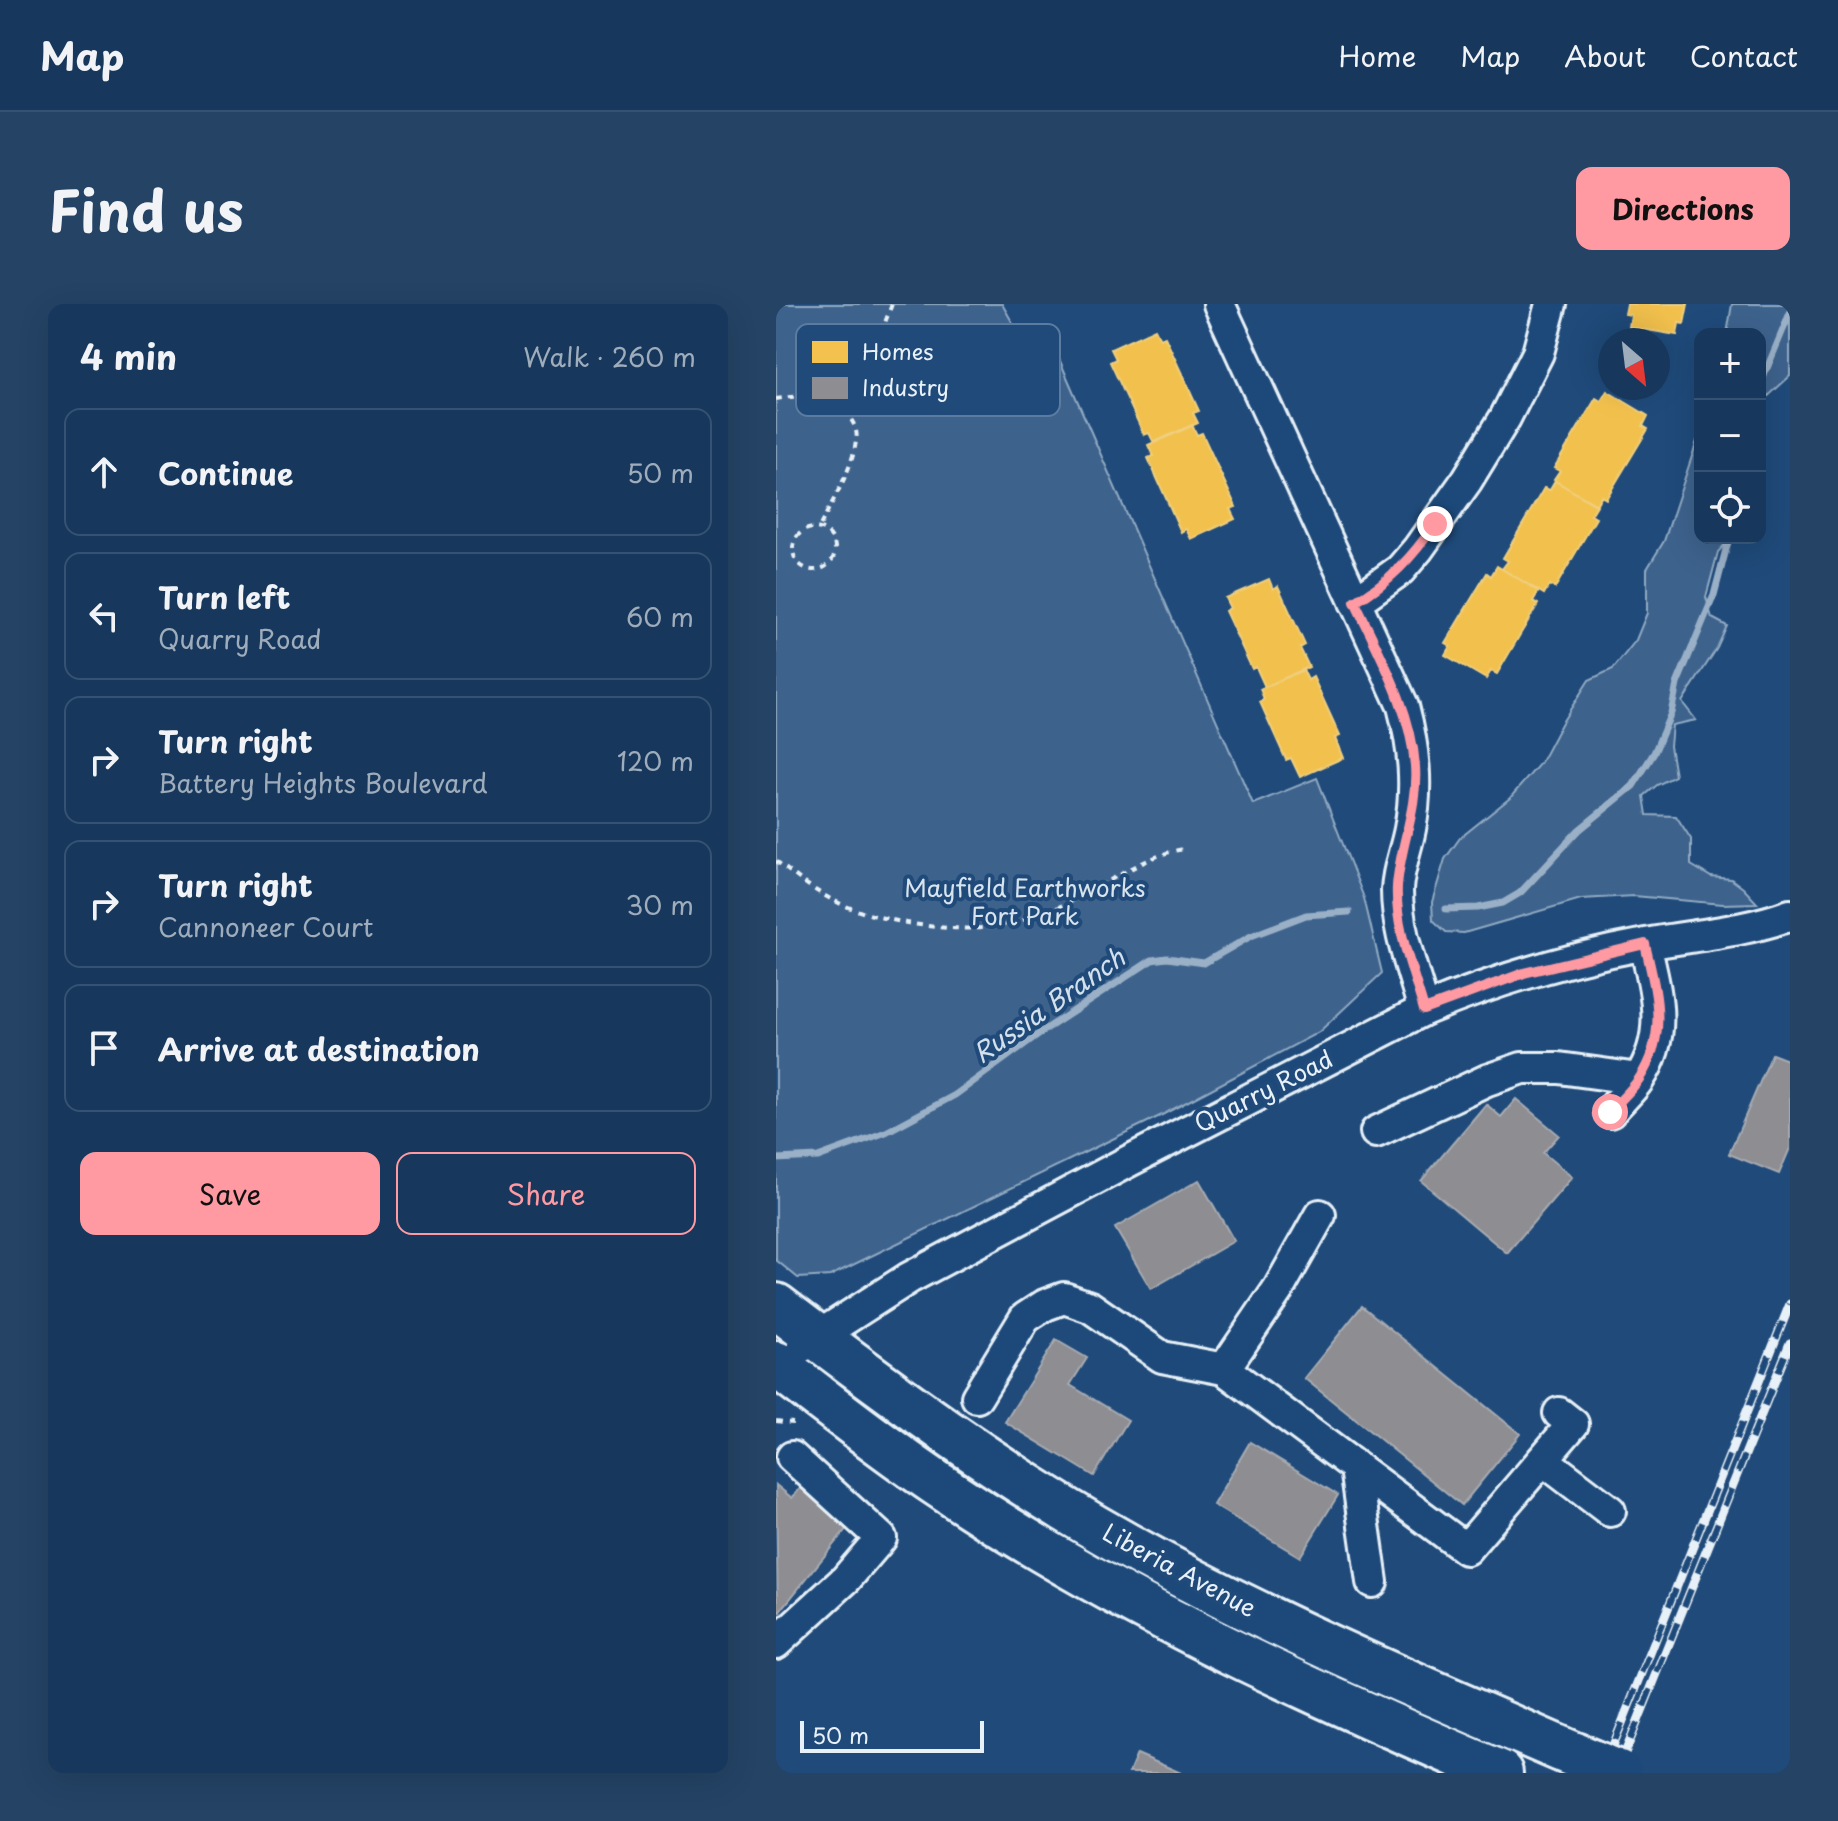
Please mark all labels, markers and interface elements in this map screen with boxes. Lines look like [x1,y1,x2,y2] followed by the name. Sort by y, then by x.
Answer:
[40,27,124,84] text: Map
[1338,34,1416,77] text: Home
[1460,34,1520,77] text: Map
[1564,34,1646,77] text: About
[1690,34,1798,77] text: Contact
[48,166,244,251] text: Find us
[1576,167,1790,250] button: Directions
[796,324,1060,416] legend
[1598,328,1670,400] north arrow
[1694,328,1766,544] map controls
[1694,328,1766,400] button: +
[80,330,177,382] text: 4 min
[862,334,933,367] text: Homes
[523,337,696,376] text: Walk · 260 m
[862,370,949,403] text: Industry
[1694,400,1766,472] button: −
[82,450,126,494] icon: ahead
[158,450,293,495] text: Continue
[627,453,694,492] text: 50 m
[1694,472,1766,544] button: locate
[1417,506,1453,542] route end
[158,574,290,619] text: Turn left
[82,594,126,638] icon: left
[626,597,694,636] text: 60 m
[158,619,322,658] text: Quarry Road
[158,718,313,763] text: Turn right
[82,738,126,782] icon: right
[617,741,694,780] text: 120 m
[158,763,488,802] text: Battery Heights Boulevard
[158,862,313,907] text: Turn right
[904,869,1146,933] park label: Mayfield Earthworks Fort Park
[82,882,126,926] icon: right
[626,885,694,924] text: 30 m
[158,907,373,946] text: Cannoneer Court
[964,937,1133,1072] water label: Russia Branch
[82,1026,126,1070] icon: arrive
[158,1026,480,1071] text: Arrive at destination
[1188,1040,1339,1141] street label: Quarry Road
[1592,1094,1628,1130] route start
[80,1152,380,1235] button: Save
[396,1152,696,1235] button: Share
[1097,1514,1263,1625] street label: Liberia Avenue
[800,1717,984,1753] scale bar
[812,1718,869,1751] text: 50 m

